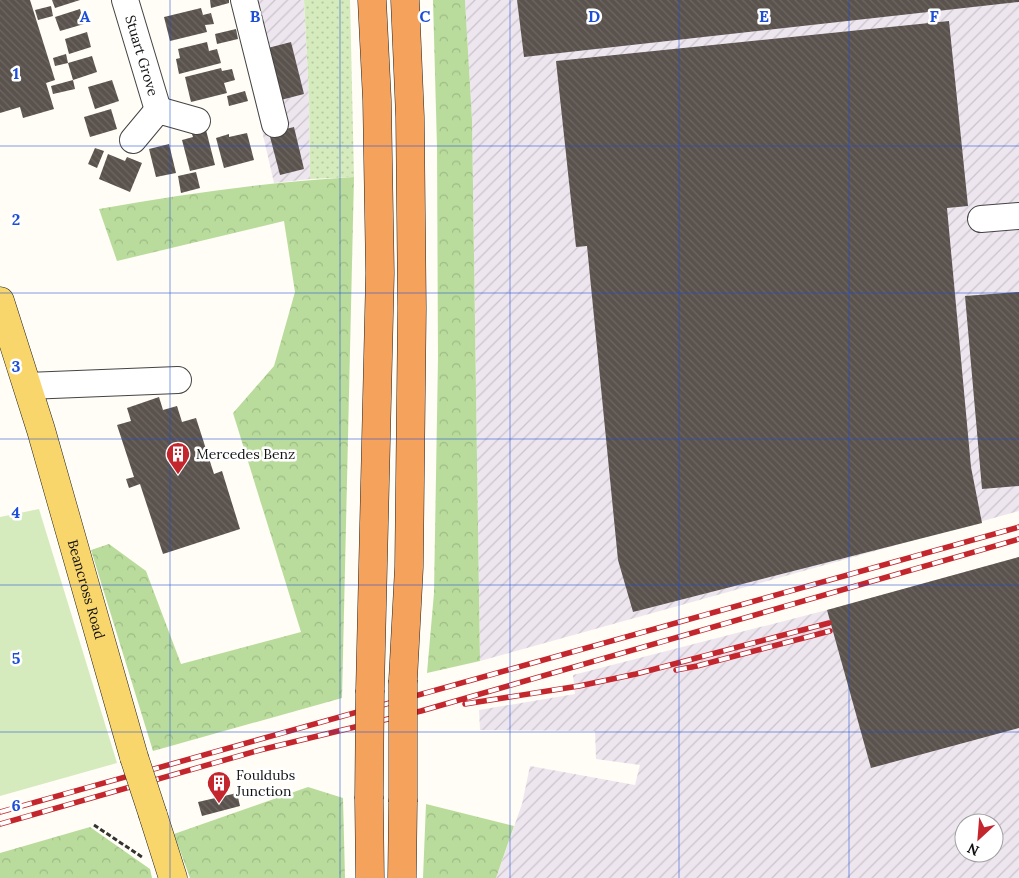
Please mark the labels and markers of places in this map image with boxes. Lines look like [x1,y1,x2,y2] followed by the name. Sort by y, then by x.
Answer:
[165,441,191,475] building icon: Mercedes Benz
[196,445,295,463] place label: Mercedes Benz
[235,766,295,800] place label: Fouldubs Junction
[206,770,232,804] building icon: Fouldubs Junction

